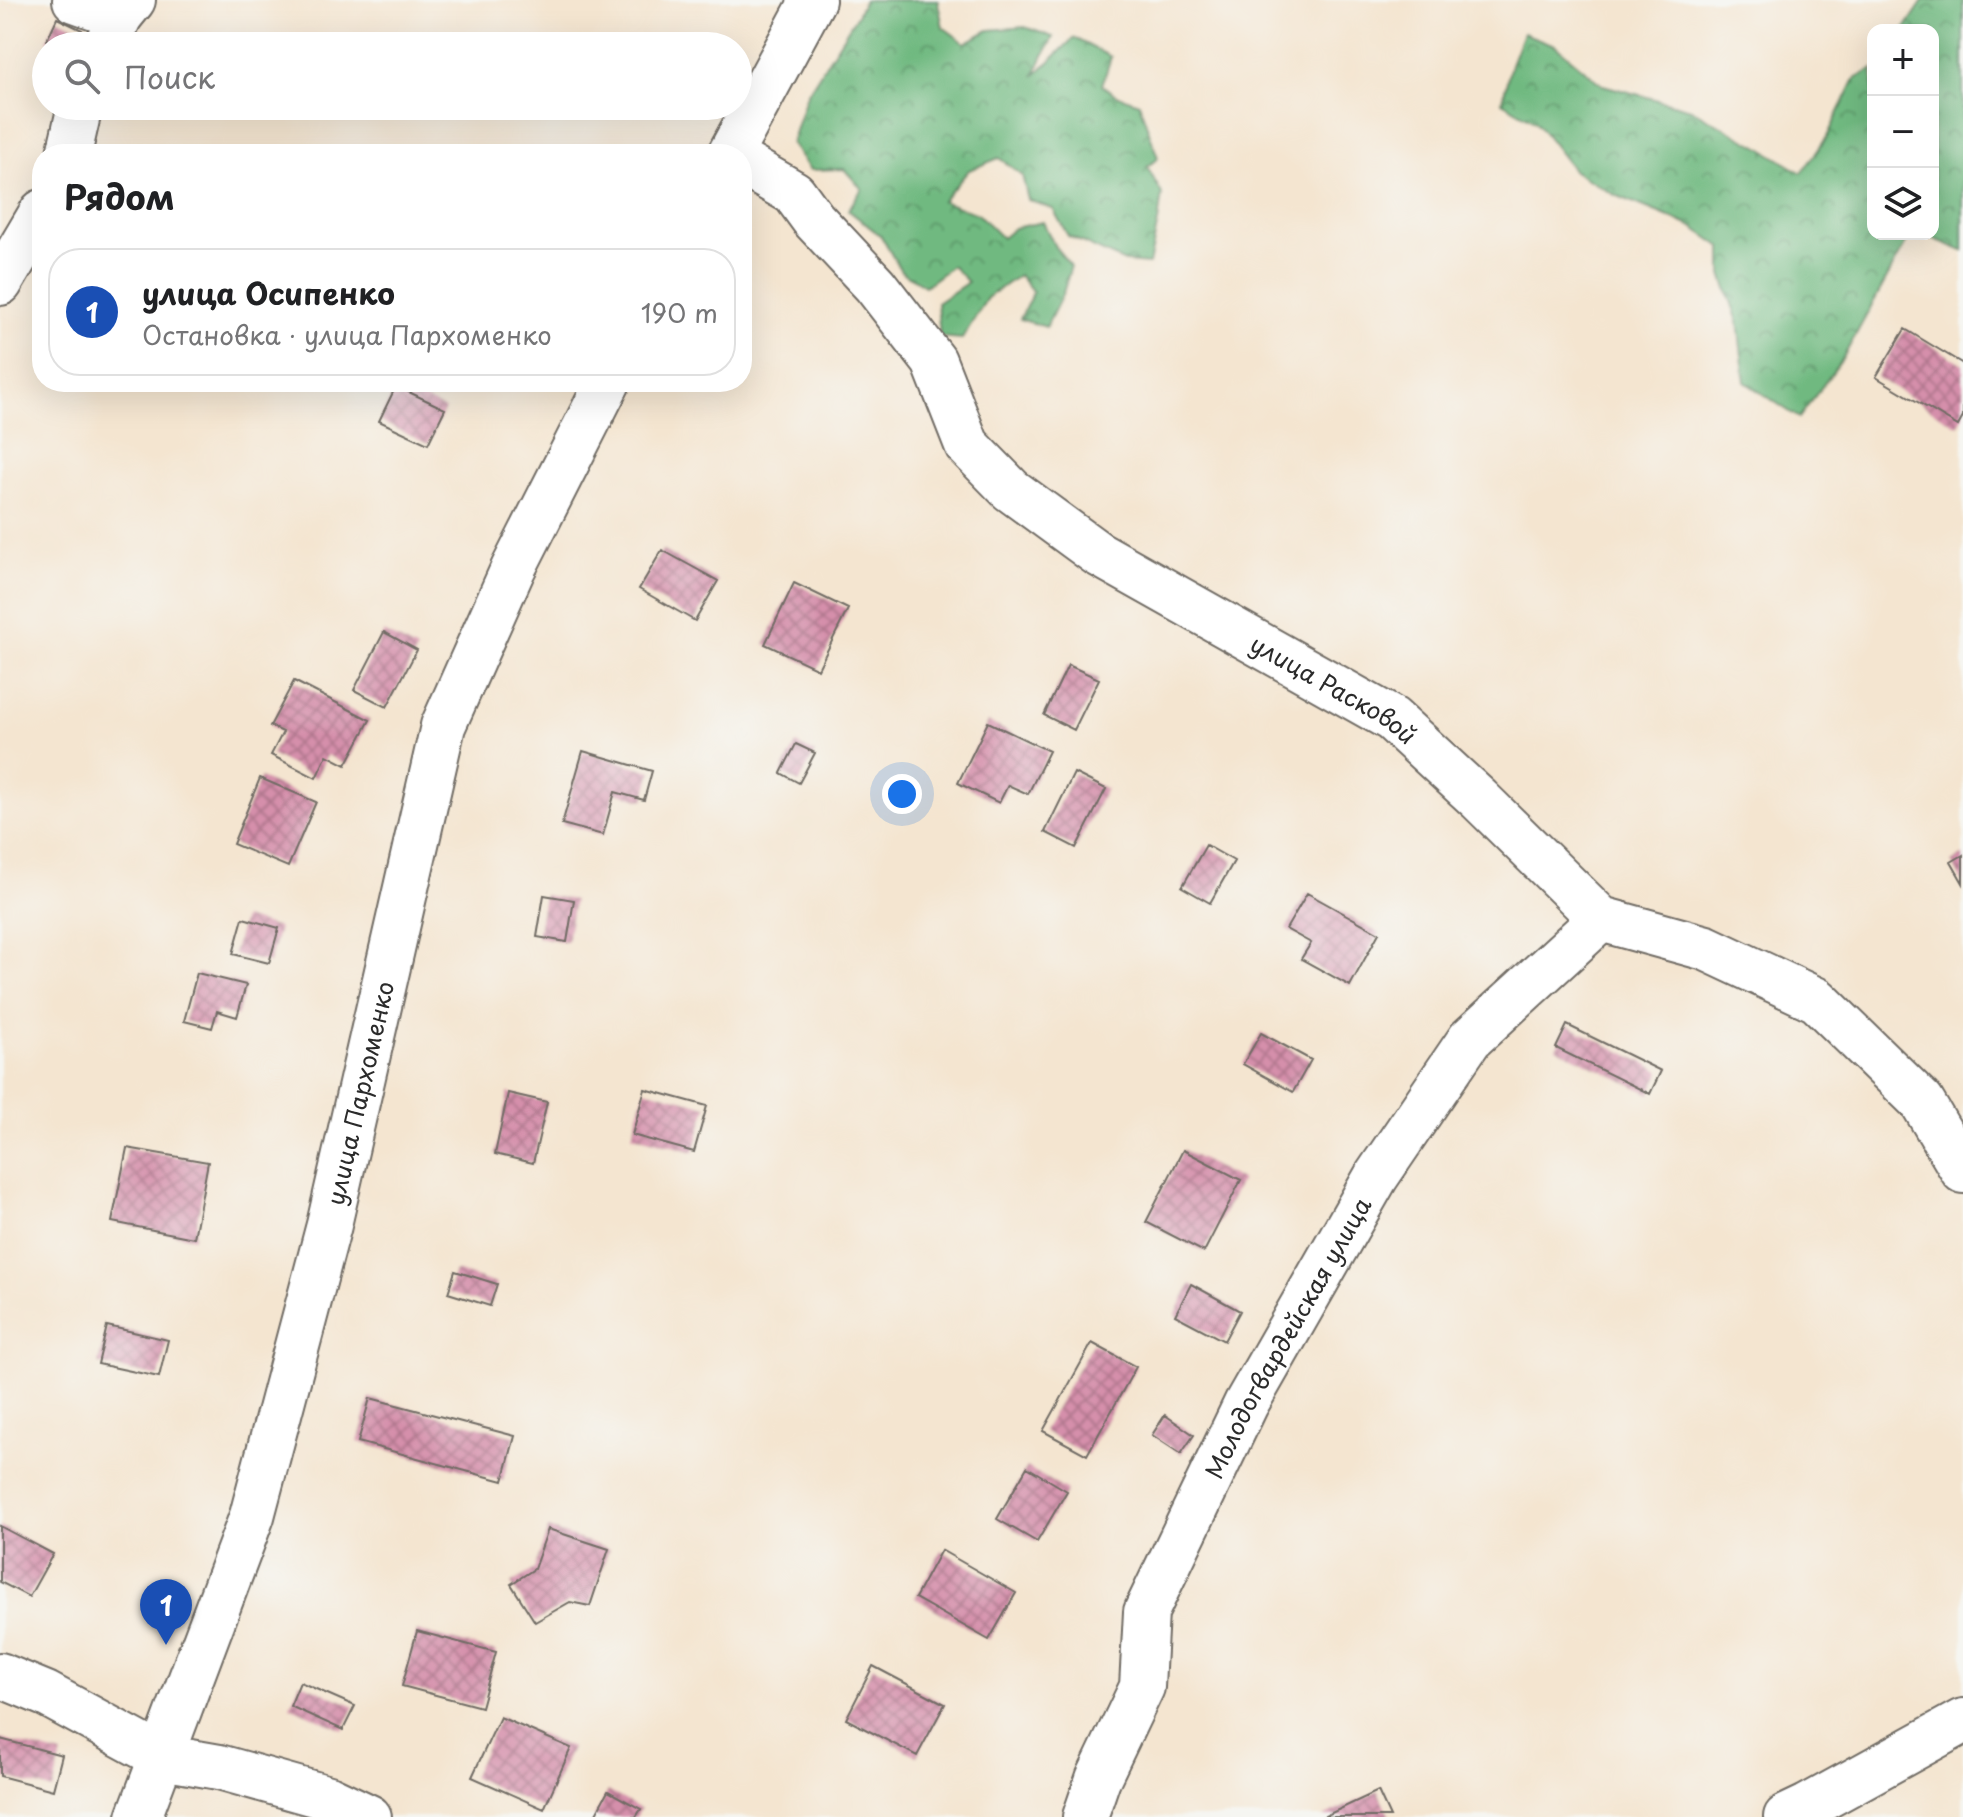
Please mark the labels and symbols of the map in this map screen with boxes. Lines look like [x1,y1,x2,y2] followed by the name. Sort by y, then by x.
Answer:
[1244,625,1425,752] street label: улица Расковой
[882,774,922,814] your location
[316,977,402,1208] street label: улица Пархоменко
[1195,1190,1379,1484] street label: Молодогвардейская улица
[140,1579,192,1645] pin: 1

